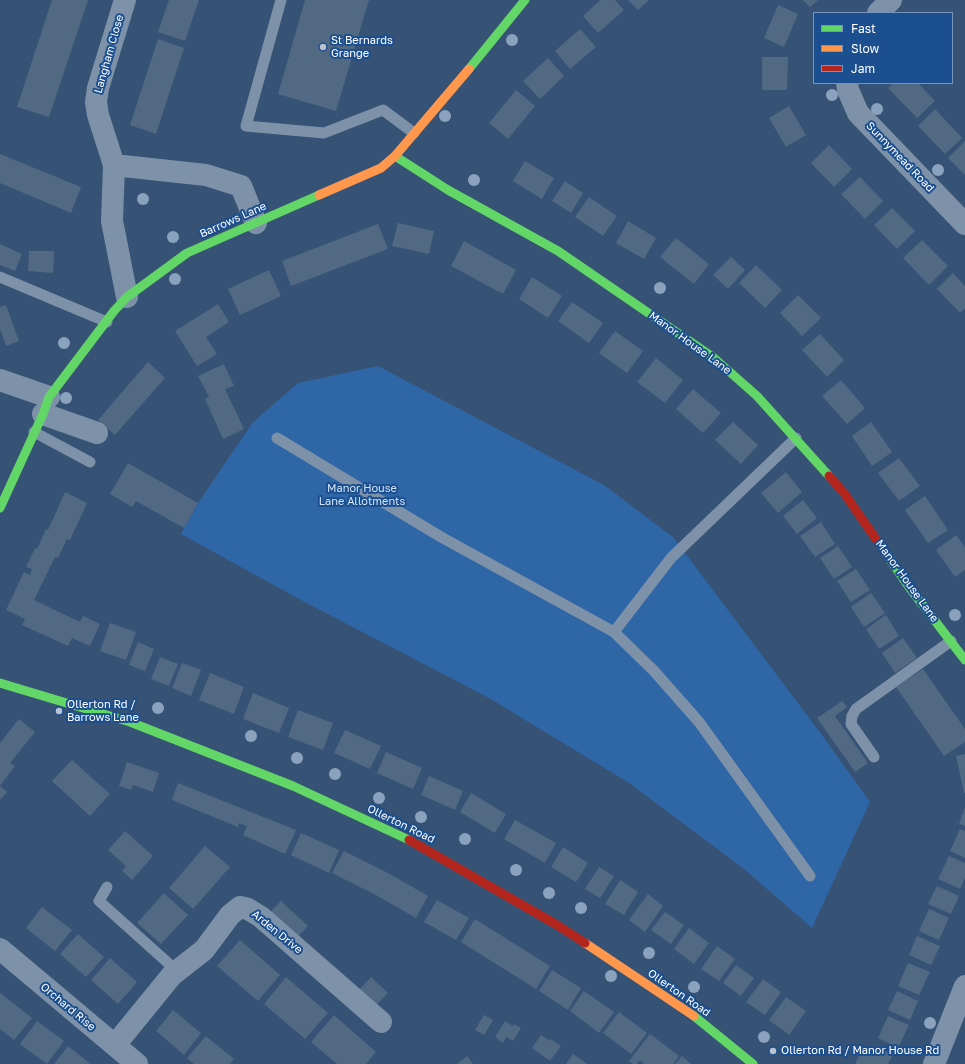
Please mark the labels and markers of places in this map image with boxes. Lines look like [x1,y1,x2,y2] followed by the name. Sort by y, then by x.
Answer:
[331,34,393,60] place label: St Bernards Grange
[318,42,328,52] marker: St Bernards Grange
[67,698,139,724] place label: Ollerton Rd / Barrows Lane
[54,706,64,716] marker: Ollerton Rd / Barrows Lane
[781,1044,939,1058] place label: Ollerton Rd / Manor House Rd
[768,1046,778,1056] marker: Ollerton Rd / Manor House Rd

